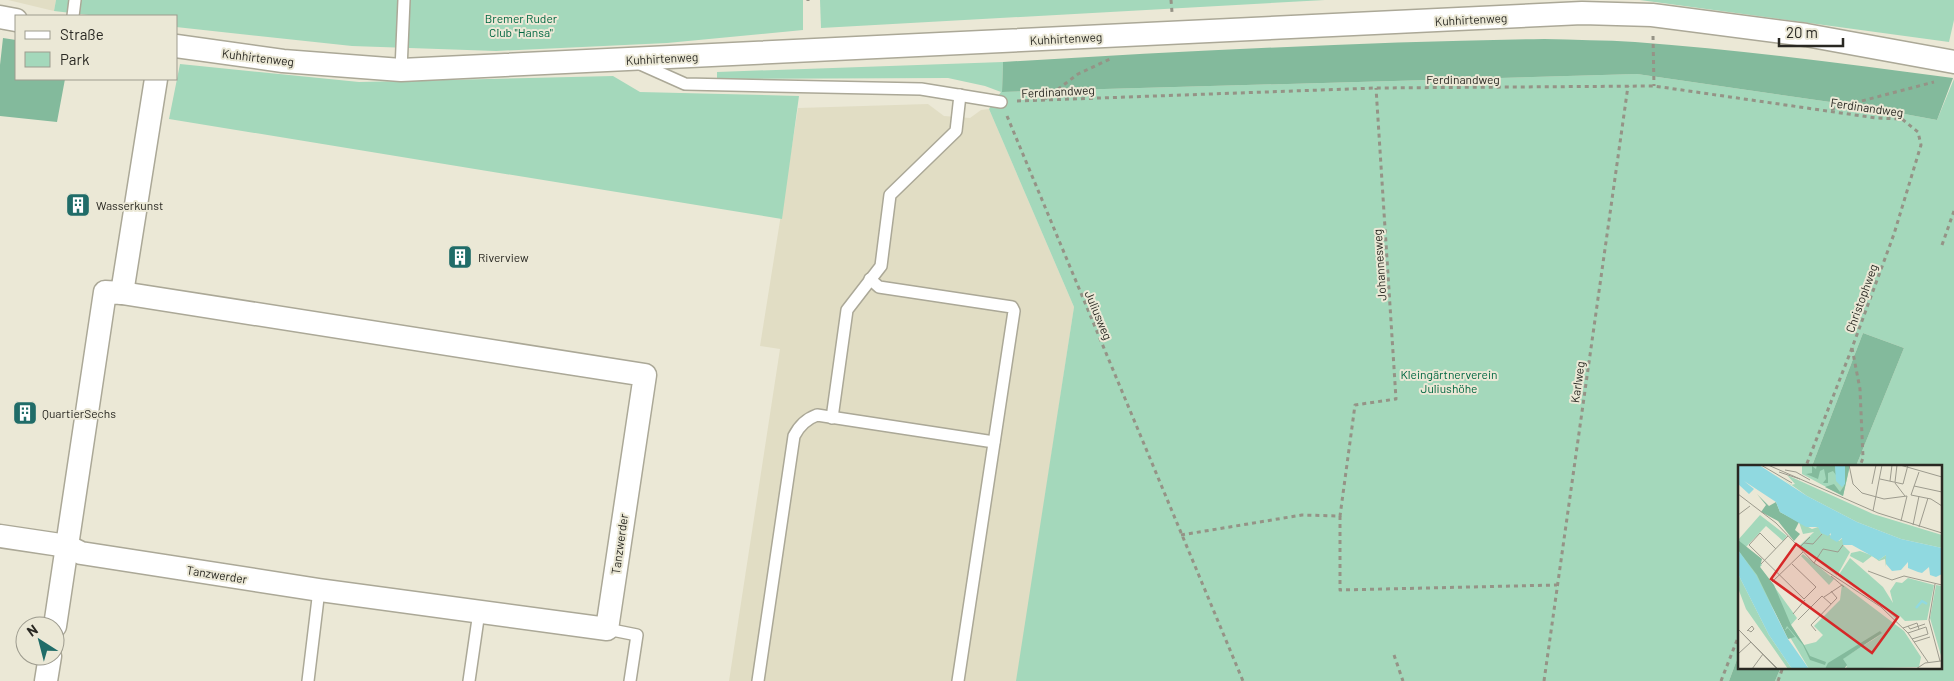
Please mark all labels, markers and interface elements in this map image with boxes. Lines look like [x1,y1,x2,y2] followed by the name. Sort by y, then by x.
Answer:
[1434,10,1508,28] street label: Kuhhirtenweg
[485,11,558,39] park label: Bremer Ruder Club "Hansa"
[15,15,178,80] legend
[1779,15,1843,47] scale bar
[1786,23,1818,41] text: 20 m
[60,25,104,43] text: Straße
[1029,29,1103,47] street label: Kuhhirtenweg
[221,46,295,68] street label: Kuhhirtenweg
[625,49,699,67] street label: Kuhhirtenweg
[60,50,90,68] text: Park
[1426,72,1500,86] street label: Ferdinandweg
[1021,82,1095,100] street label: Ferdinandweg
[1830,95,1904,119] street label: Ferdinandweg
[65,192,91,218] building icon: Wasserkunst
[96,198,163,212] place label: Wasserkunst
[1370,229,1388,301] street label: Johannesweg
[447,244,473,270] building icon: Riverview
[478,250,529,264] place label: Riverview
[1842,262,1880,334] street label: Christophweg
[1082,288,1116,342] street label: Juliusweg
[1567,360,1587,404] street label: Karlweg
[1400,367,1498,395] park label: Kleingärtnerverein Juliushöhe
[12,400,38,426] building icon: QuartierSechs
[42,406,116,420] place label: QuartierSechs
[1738,465,1942,668] inset map
[608,512,630,575] street label: Tanzwerder
[186,562,249,586] street label: Tanzwerder
[15,616,65,666] north arrow
[23,620,41,640] text: N

